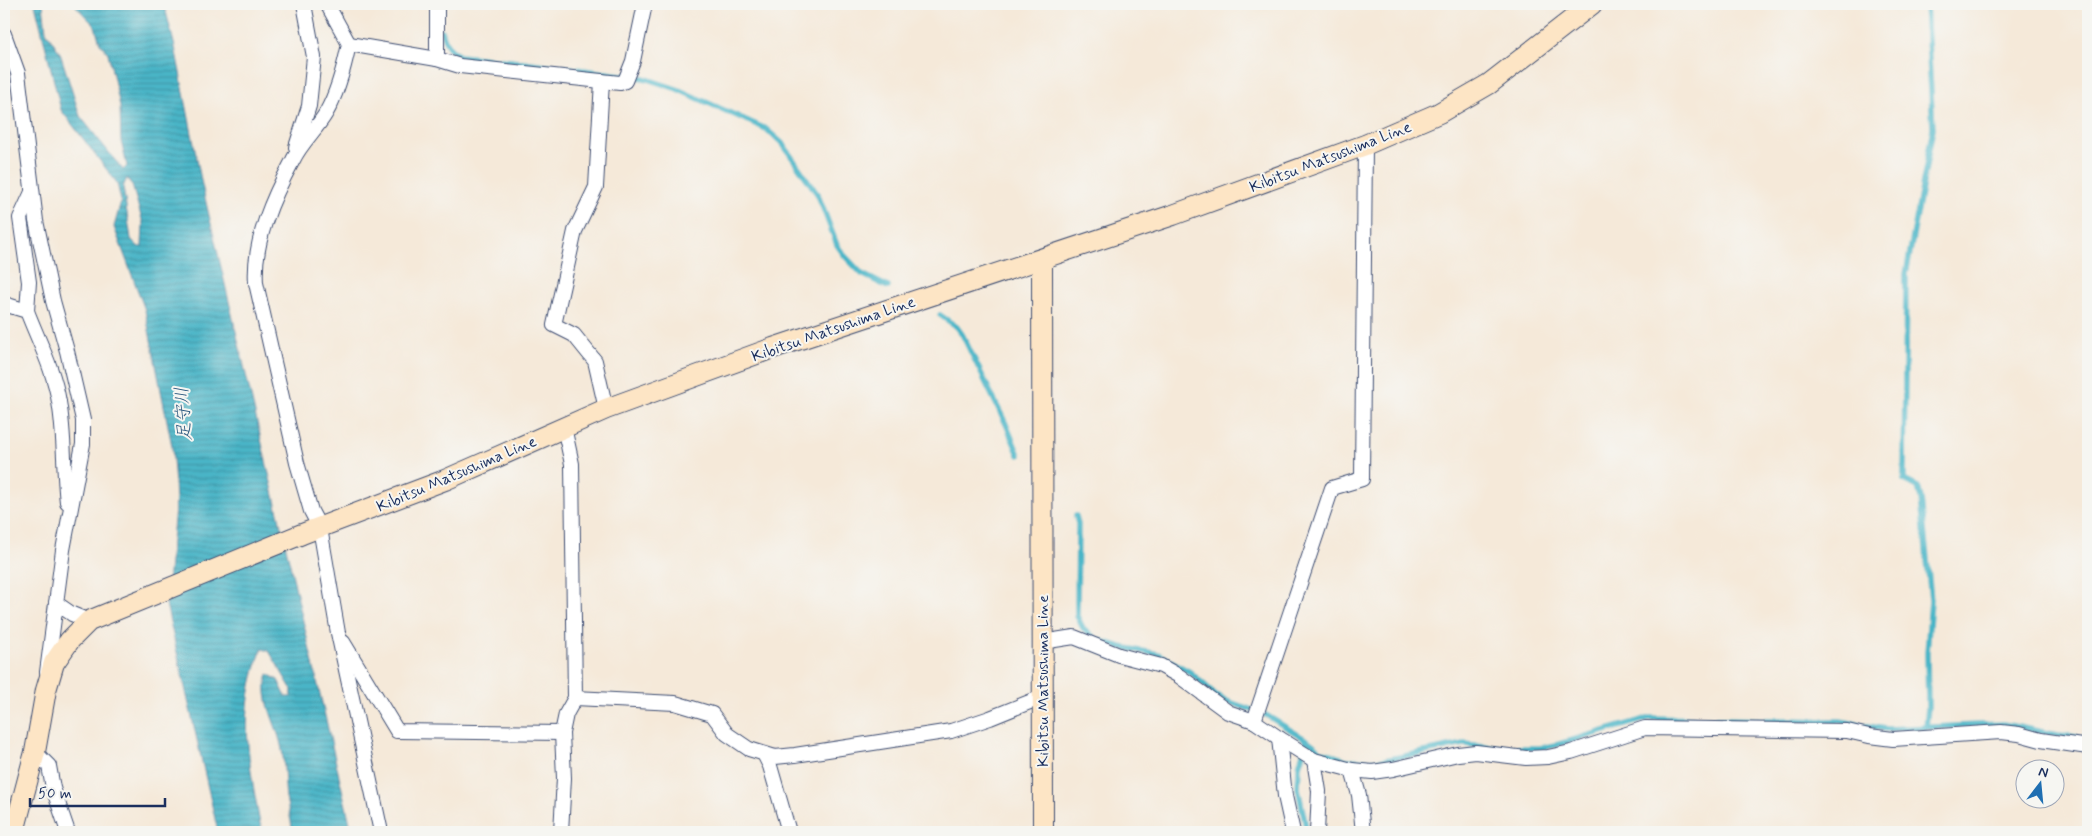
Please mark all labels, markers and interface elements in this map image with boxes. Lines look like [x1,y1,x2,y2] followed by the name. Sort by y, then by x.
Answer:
[1246,117,1415,198] street label: Kibitsu Matsushima Line
[749,291,918,367] street label: Kibitsu Matsushima Line
[170,386,198,442] water label: 足守川
[373,431,540,518] street label: Kibitsu Matsushima Line
[1033,595,1054,767] street label: Kibitsu Matsushima Line
[2014,758,2064,808] north arrow
[2036,763,2050,782] text: N
[30,776,165,808] scale bar
[38,784,72,804] text: 50 m

